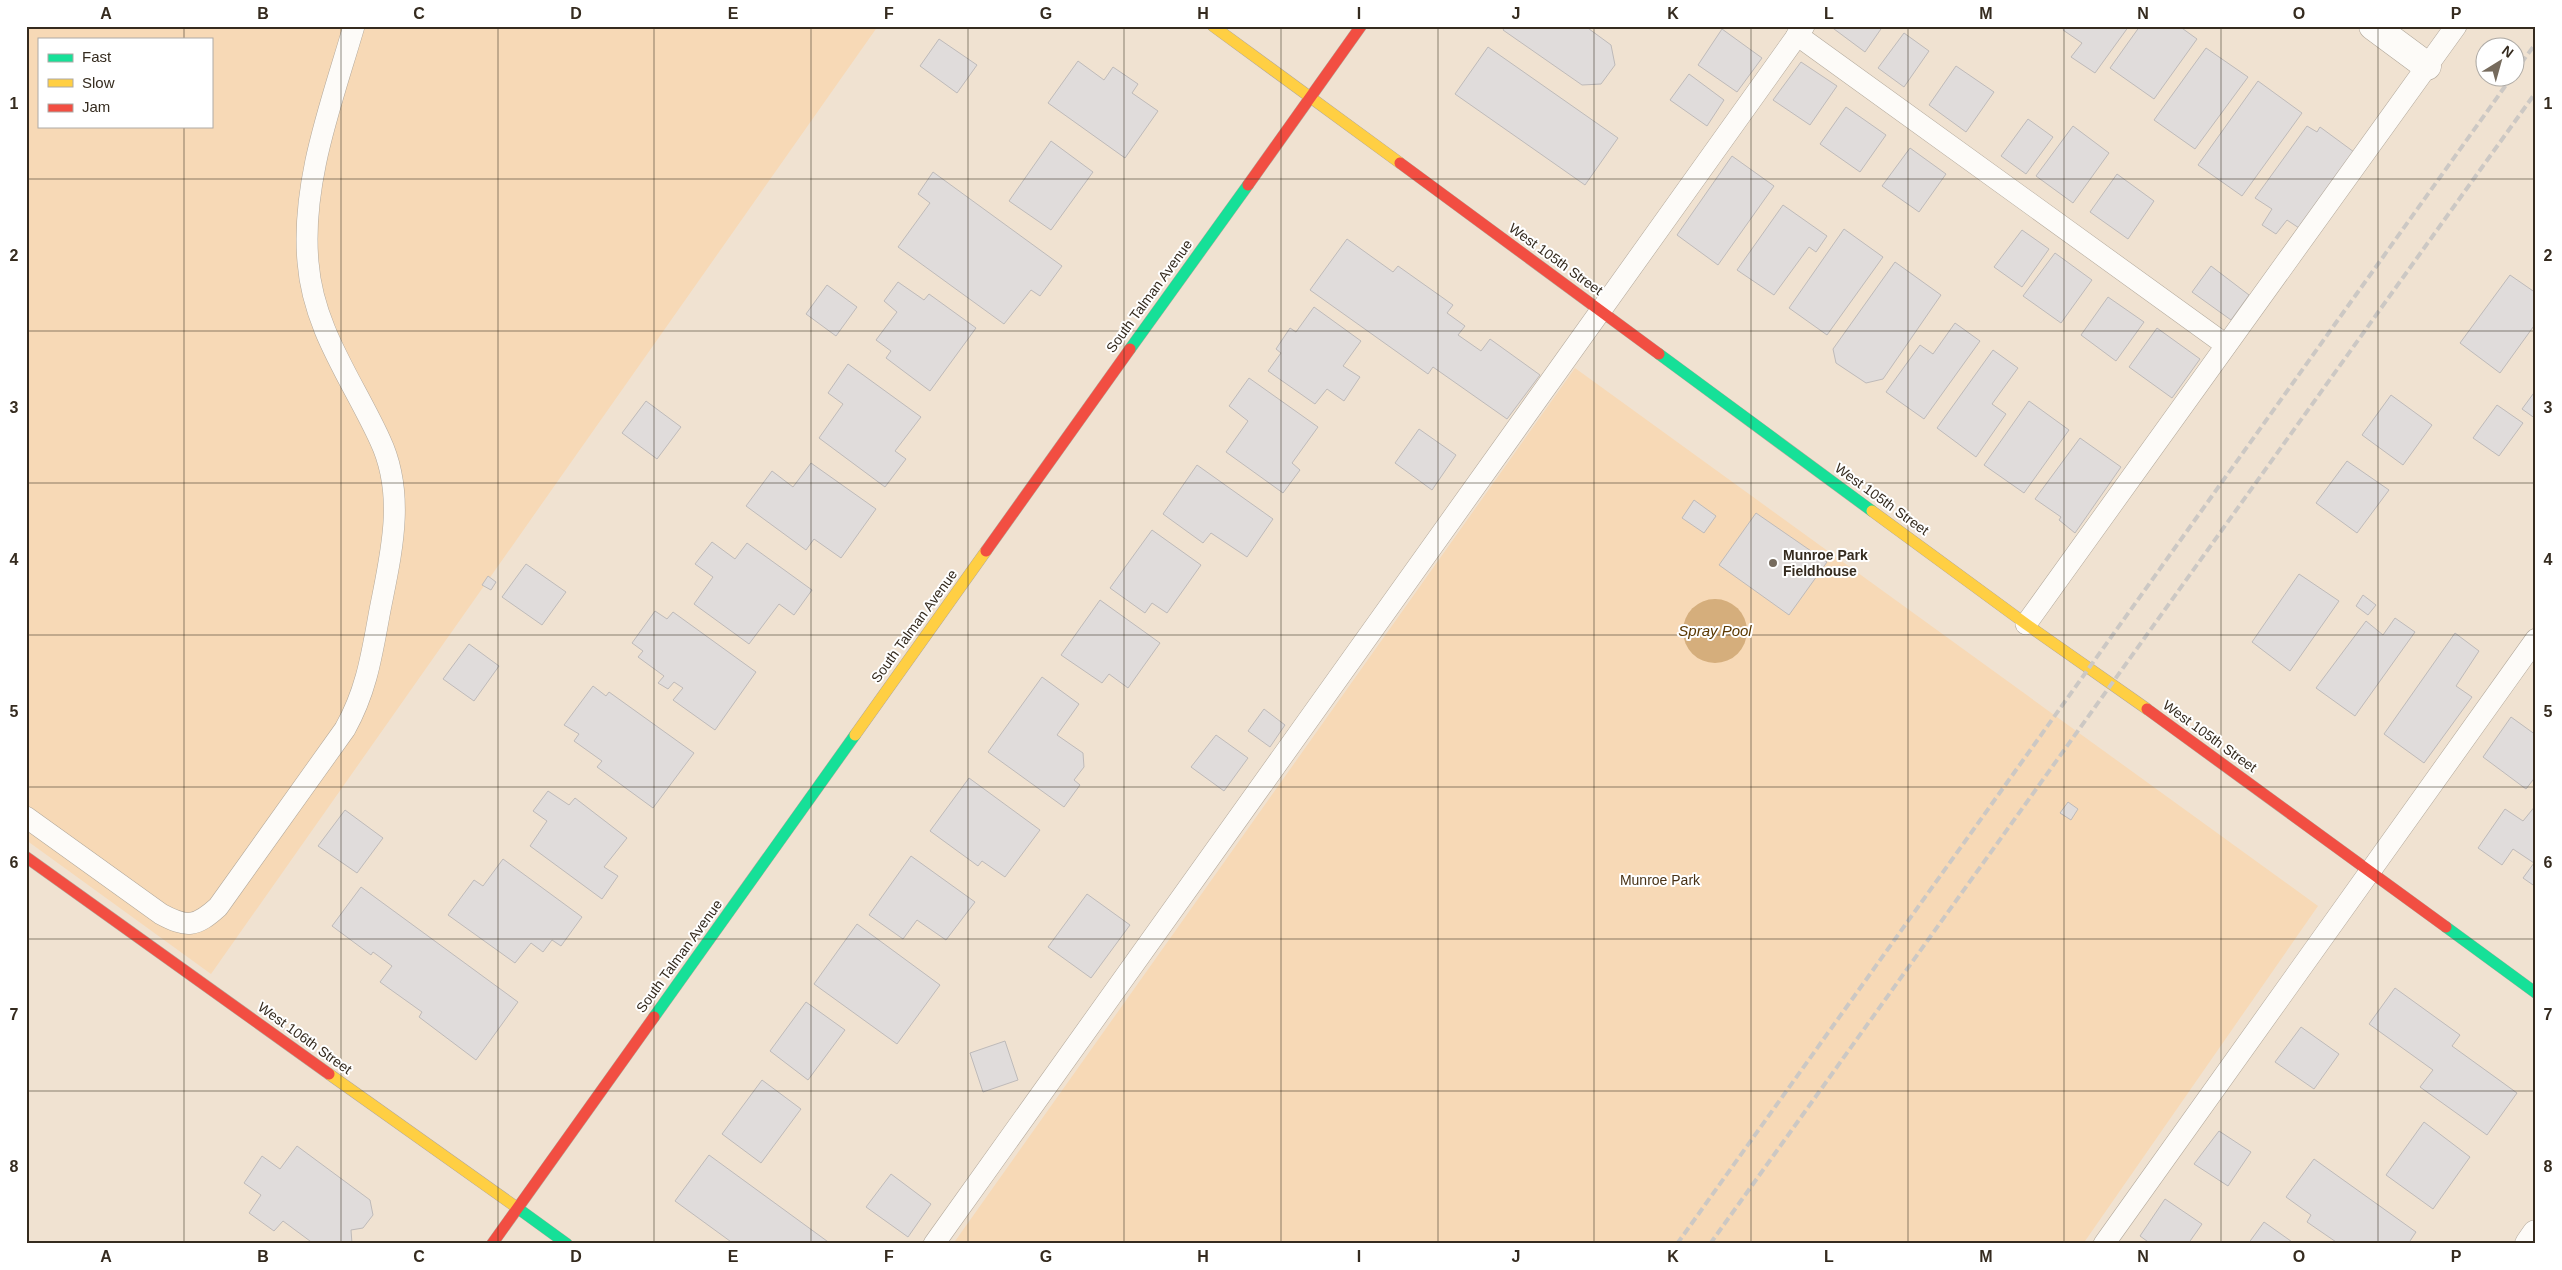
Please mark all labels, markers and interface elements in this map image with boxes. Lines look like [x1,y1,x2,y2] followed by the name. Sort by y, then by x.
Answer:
[100,5,112,22] text: A
[257,5,269,22] text: B
[413,5,425,22] text: C
[570,5,582,22] text: D
[728,5,739,22] text: E
[884,5,894,22] text: F
[1040,5,1052,22] text: G
[1197,5,1209,22] text: H
[1357,5,1361,22] text: I
[1512,5,1520,22] text: J
[1667,5,1679,22] text: K
[1824,5,1834,22] text: L
[1979,5,1993,22] text: M
[2137,5,2149,22] text: N
[2293,5,2305,22] text: O
[2451,5,2462,22] text: P
[38,38,212,128] legend
[2474,38,2524,88] north arrow
[2499,42,2517,61] text: N
[82,48,112,65] text: Fast
[82,74,115,91] text: Slow
[10,95,19,112] text: 1
[2544,95,2553,112] text: 1
[82,98,110,115] text: Jam
[1506,220,1606,298] street label: West 105th Street
[1103,236,1195,356] street label: South Talman Avenue
[10,247,19,264] text: 2
[2544,247,2553,264] text: 2
[10,399,19,416] text: 3
[2544,399,2553,416] text: 3
[1832,460,1932,538] street label: West 105th Street
[1783,547,1868,579] place label: Munroe Park Fieldhouse
[10,551,19,568] text: 4
[2544,551,2553,568] text: 4
[1767,557,1779,569] marker: Munroe Park Fieldhouse
[868,566,960,686] street label: South Talman Avenue
[1678,622,1752,639] water label: Spray Pool
[2160,697,2260,775] street label: West 105th Street
[10,703,19,720] text: 5
[2544,703,2553,720] text: 5
[10,854,19,871] text: 6
[2544,854,2553,871] text: 6
[1620,872,1701,888] park label: Munroe Park
[633,896,725,1016] street label: South Talman Avenue
[255,999,355,1077] street label: West 106th Street
[10,1006,19,1023] text: 7
[2544,1006,2553,1023] text: 7
[10,1158,19,1175] text: 8
[2544,1158,2553,1175] text: 8
[100,1248,112,1265] text: A
[257,1248,269,1265] text: B
[413,1248,425,1265] text: C
[570,1248,582,1265] text: D
[728,1248,739,1265] text: E
[884,1248,894,1265] text: F
[1040,1248,1052,1265] text: G
[1197,1248,1209,1265] text: H
[1357,1248,1361,1265] text: I
[1512,1248,1520,1265] text: J
[1667,1248,1679,1265] text: K
[1824,1248,1834,1265] text: L
[1979,1248,1993,1265] text: M
[2137,1248,2149,1265] text: N
[2293,1248,2305,1265] text: O
[2451,1248,2462,1265] text: P

